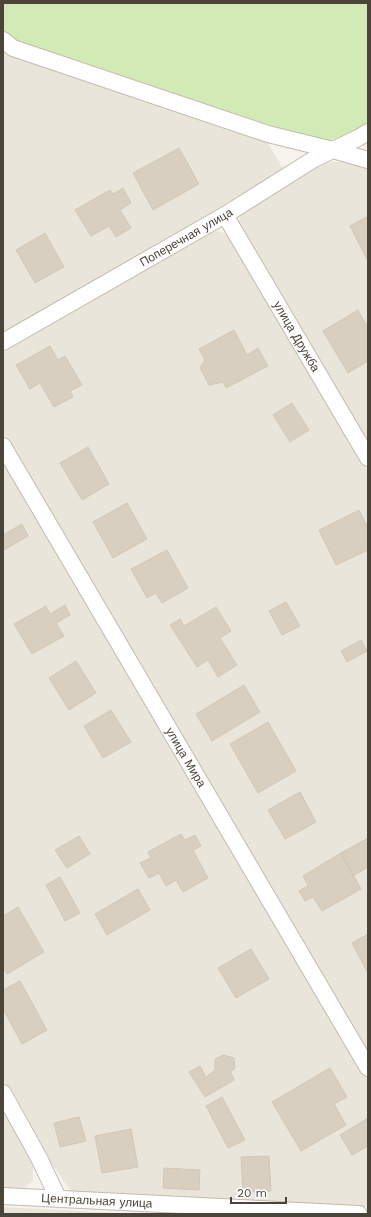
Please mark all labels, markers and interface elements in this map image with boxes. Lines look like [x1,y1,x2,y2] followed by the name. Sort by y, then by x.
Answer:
[137,205,235,269] street label: Поперечная улица
[270,299,323,375] street label: улица Дружба
[163,725,209,790] street label: улица Мира
[231,1179,286,1205] scale bar
[237,1186,267,1200] text: 20 m
[41,1191,153,1211] street label: Центральная улица

